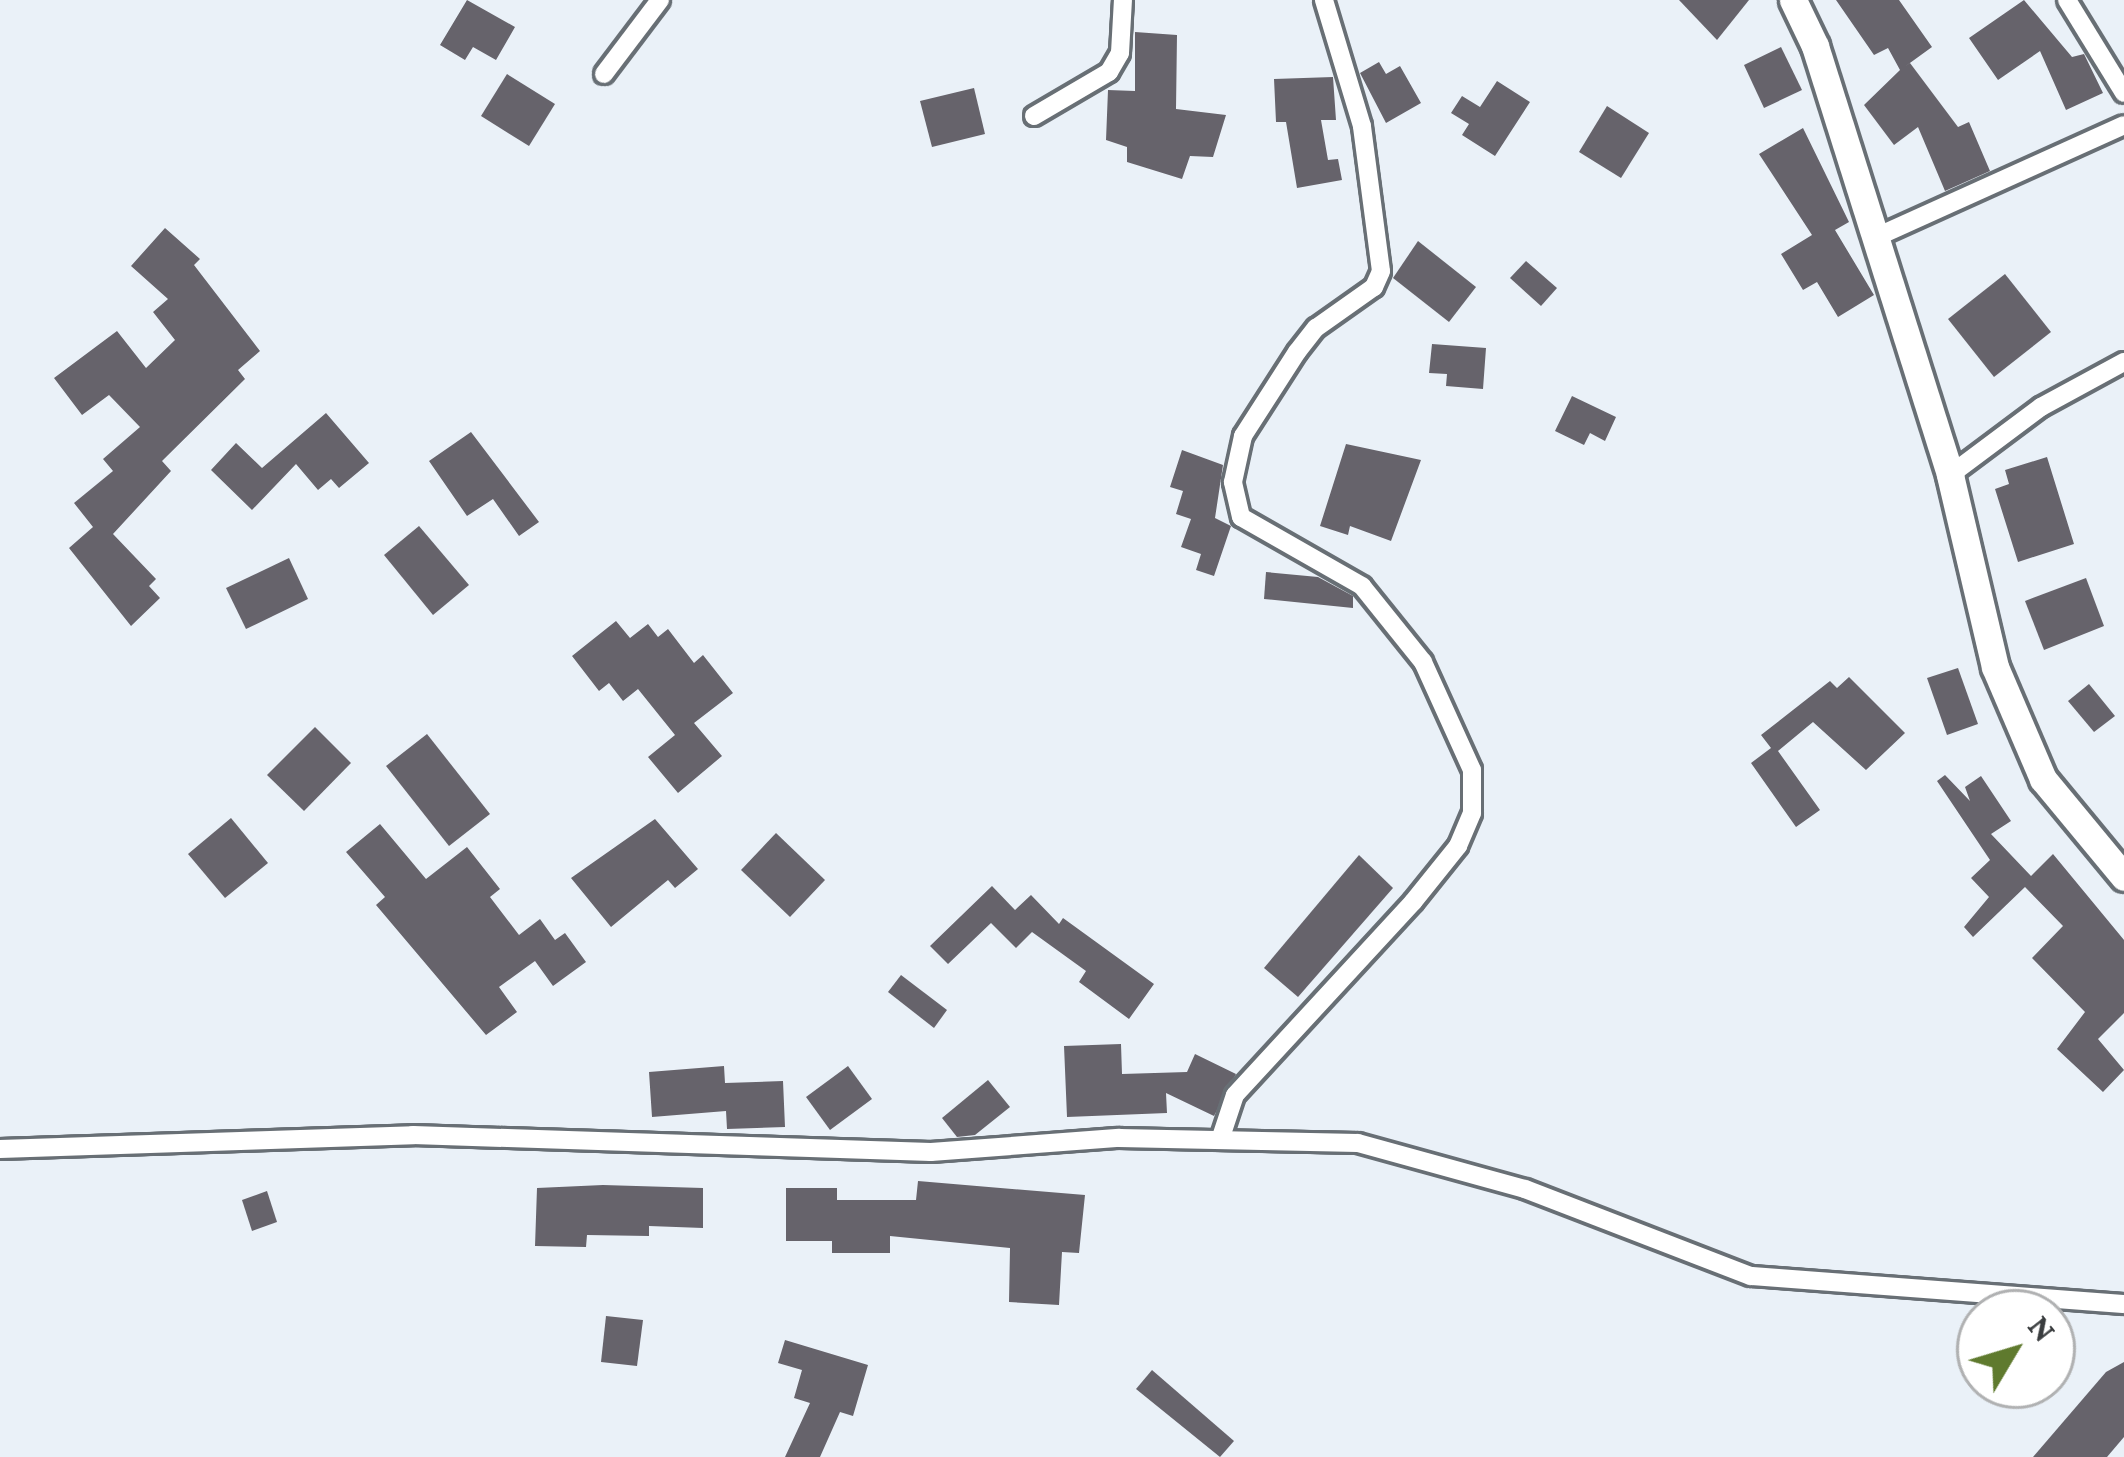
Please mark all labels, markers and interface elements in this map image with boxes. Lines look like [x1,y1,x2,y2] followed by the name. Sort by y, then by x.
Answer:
[1956,1289,2076,1409] north arrow
[2021,1308,2064,1349] text: N

